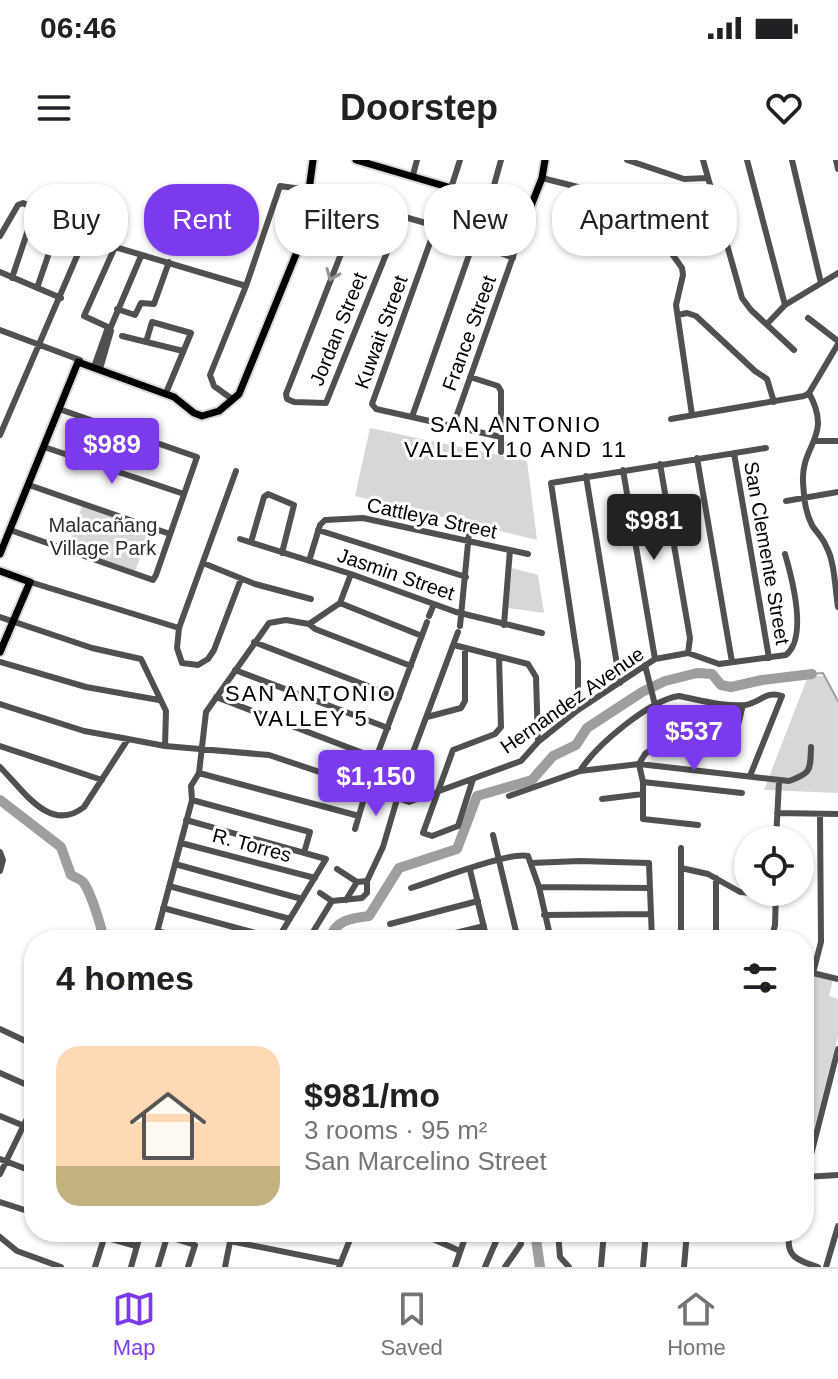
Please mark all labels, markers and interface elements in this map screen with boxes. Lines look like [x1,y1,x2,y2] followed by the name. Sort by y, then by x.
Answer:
[40,11,117,44] text: 06:46
[32,86,76,130] icon: menu
[762,86,806,130] icon: heart
[340,87,498,128] text: Doorstep
[24,184,128,256] chip: Buy
[144,184,259,256] chip: Rent
[275,184,408,256] chip: Filters
[424,184,536,256] chip: New
[552,184,737,256] chip: Apartment
[325,267,342,281] one-way arrow
[305,269,371,389] street label: Jordan Street
[350,272,412,392] street label: Kuwait Street
[438,272,500,394] street label: France Street
[404,412,628,462] district label: SAN ANTONIO VALLEY 10 AND 11
[65,418,159,486] pin: $989
[83,429,141,459] text: $989
[740,460,794,647] street label: San Clemente Street
[365,493,499,543] street label: Cattleya Street
[607,494,701,562] pin: $981
[625,505,683,535] text: $981
[49,514,157,559] park label: Malacañang Village Park
[335,544,458,604] street label: Jasmin Street
[496,642,648,758] street label: Hernandez Avenue
[225,681,397,731] district label: SAN ANTONIO VALLEY 5
[647,705,741,773] pin: $537
[665,716,723,746] text: $537
[311,750,441,818] pin: $1,150
[336,761,416,791] text: $1,150
[210,824,294,866] street label: R. Torres
[734,826,814,906] map controls
[734,826,814,906] button: locate
[738,956,782,1000] icon: filters
[56,959,194,997] text: 4 homes
[304,1076,440,1114] text: $981/mo
[120,1078,216,1174] icon: home
[304,1115,488,1145] text: 3 rooms · 95 m²
[304,1146,547,1176] text: San Marcelino Street
[112,1287,156,1361] tab: Map
[380,1287,443,1361] tab: Saved
[667,1287,726,1361] tab: Home

